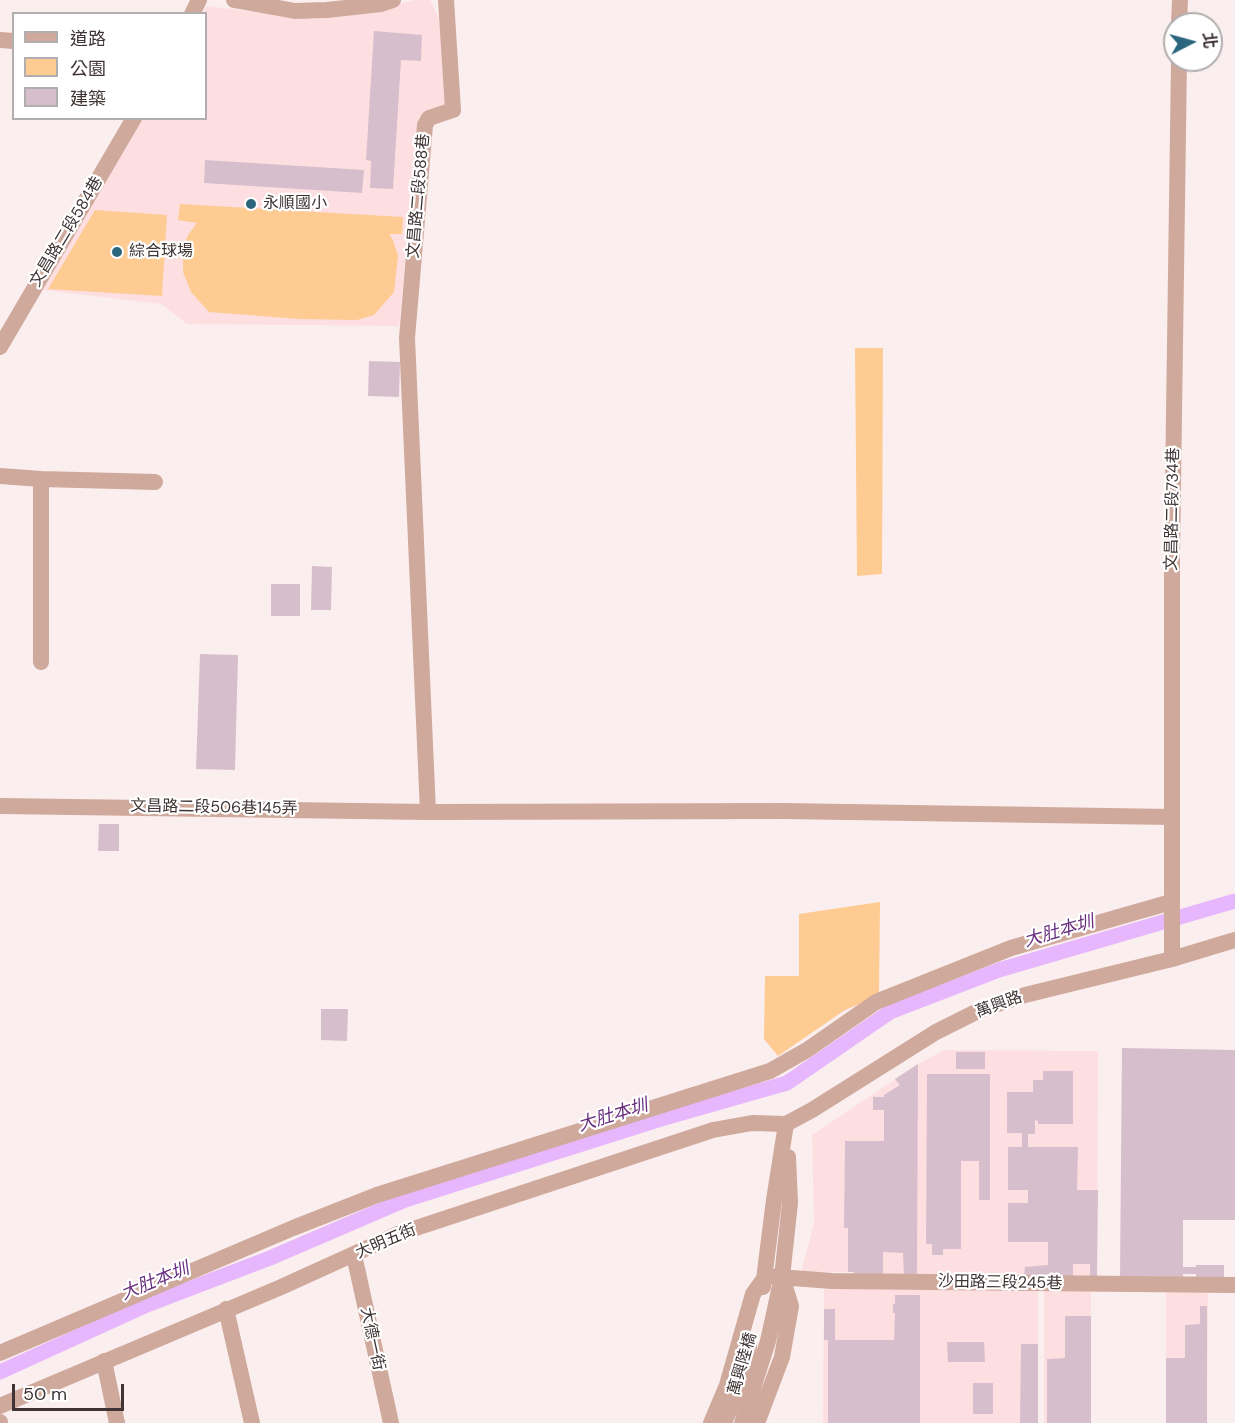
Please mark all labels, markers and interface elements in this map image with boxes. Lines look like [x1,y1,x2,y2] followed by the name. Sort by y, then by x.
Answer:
[12,12,207,120] legend
[1163,12,1223,72] north arrow
[70,27,106,51] text: 道路
[1198,31,1221,49] text: 北
[70,57,106,81] text: 公園
[70,87,106,111] text: 建築
[404,133,434,259] street label: 文昌路二段588巷
[27,173,107,291] street label: 文昌路二段584巷
[263,194,327,214] place label: 永順國小
[244,197,258,211] marker: 永順國小
[129,242,193,262] place label: 綜合球場
[110,245,124,259] marker: 綜合球場
[1162,447,1184,571] street label: 文昌路二段734巷
[130,797,298,819] street label: 文昌路二段506巷145弄
[1021,912,1097,952] water label: 大肚本圳
[973,988,1025,1022] street label: 萬興路
[575,1095,651,1137] water label: 大肚本圳
[353,1221,419,1263] street label: 大明五街
[118,1259,192,1305] water label: 大肚本圳
[938,1272,1062,1294] street label: 沙田路三段245巷
[356,1306,388,1372] street label: 大德一街
[725,1331,761,1397] street label: 萬興陸橋
[15,1372,128,1410] scale bar
[23,1382,67,1406] text: 50 m

